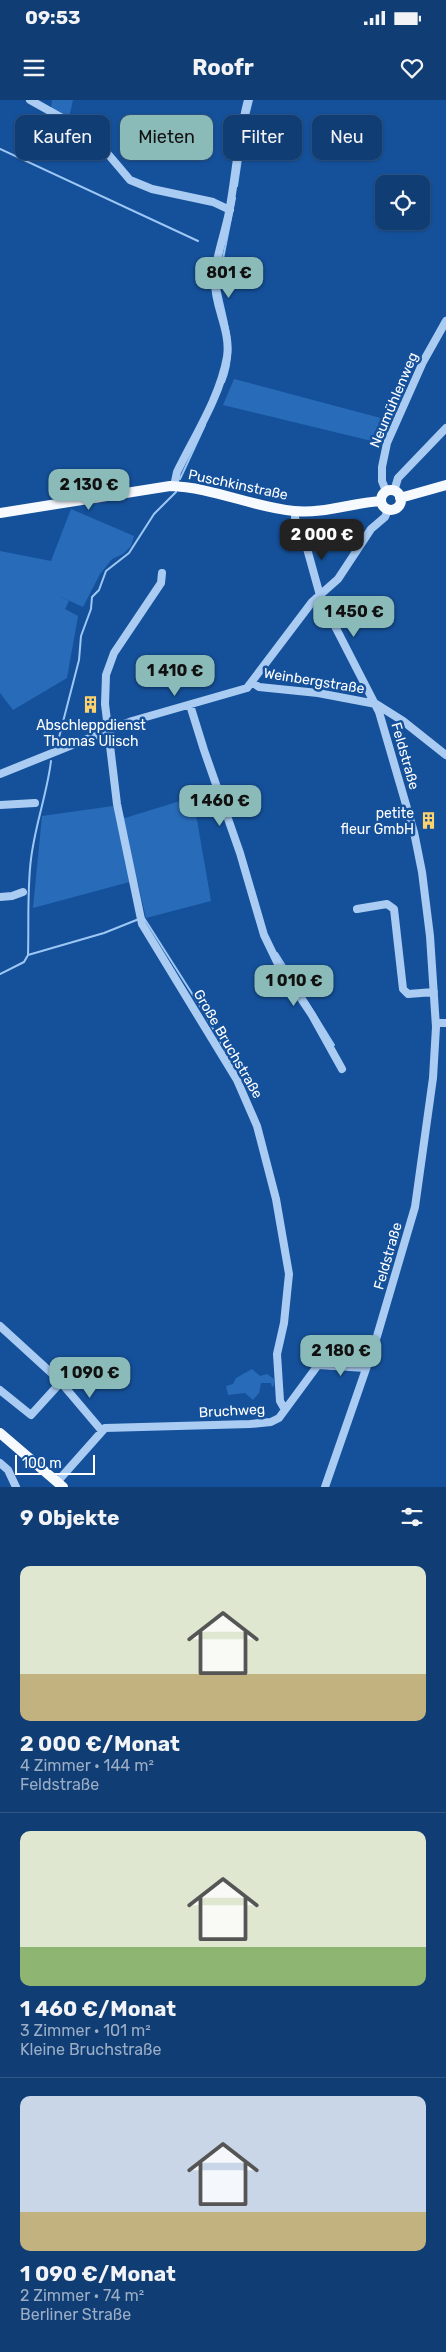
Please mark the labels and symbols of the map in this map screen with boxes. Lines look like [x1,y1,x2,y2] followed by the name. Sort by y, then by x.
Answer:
[194,256,264,299] pin: 801 €
[366,350,422,450] street label: Neumühlenweg
[187,466,290,504] street label: Puschkinstraße
[43,468,135,511] pin: 2 130 €
[276,518,368,561] pin: 2 000 €
[308,596,400,638] pin: 1 450 €
[129,654,221,697] pin: 1 410 €
[262,665,366,697] street label: Weinbergstraße
[81,695,101,715] building icon: Abschleppdienst Thomas Ulisch
[36,717,146,750] place label: Abschleppdienst Thomas Ulisch
[387,720,423,792] street label: Feldstraße
[174,784,266,827] pin: 1 460 €
[341,805,414,838] place label: petite fleur GmbH
[418,811,438,831] building icon: petite fleur GmbH
[248,964,340,1007] pin: 1 010 €
[190,986,266,1102] street label: Große Bruchstraße
[370,1220,406,1292] street label: Feldstraße
[295,1334,387,1377] pin: 2 180 €
[44,1356,136,1399] pin: 1 090 €
[198,1401,266,1421] street label: Bruchweg
[15,1452,95,1475] scale bar

